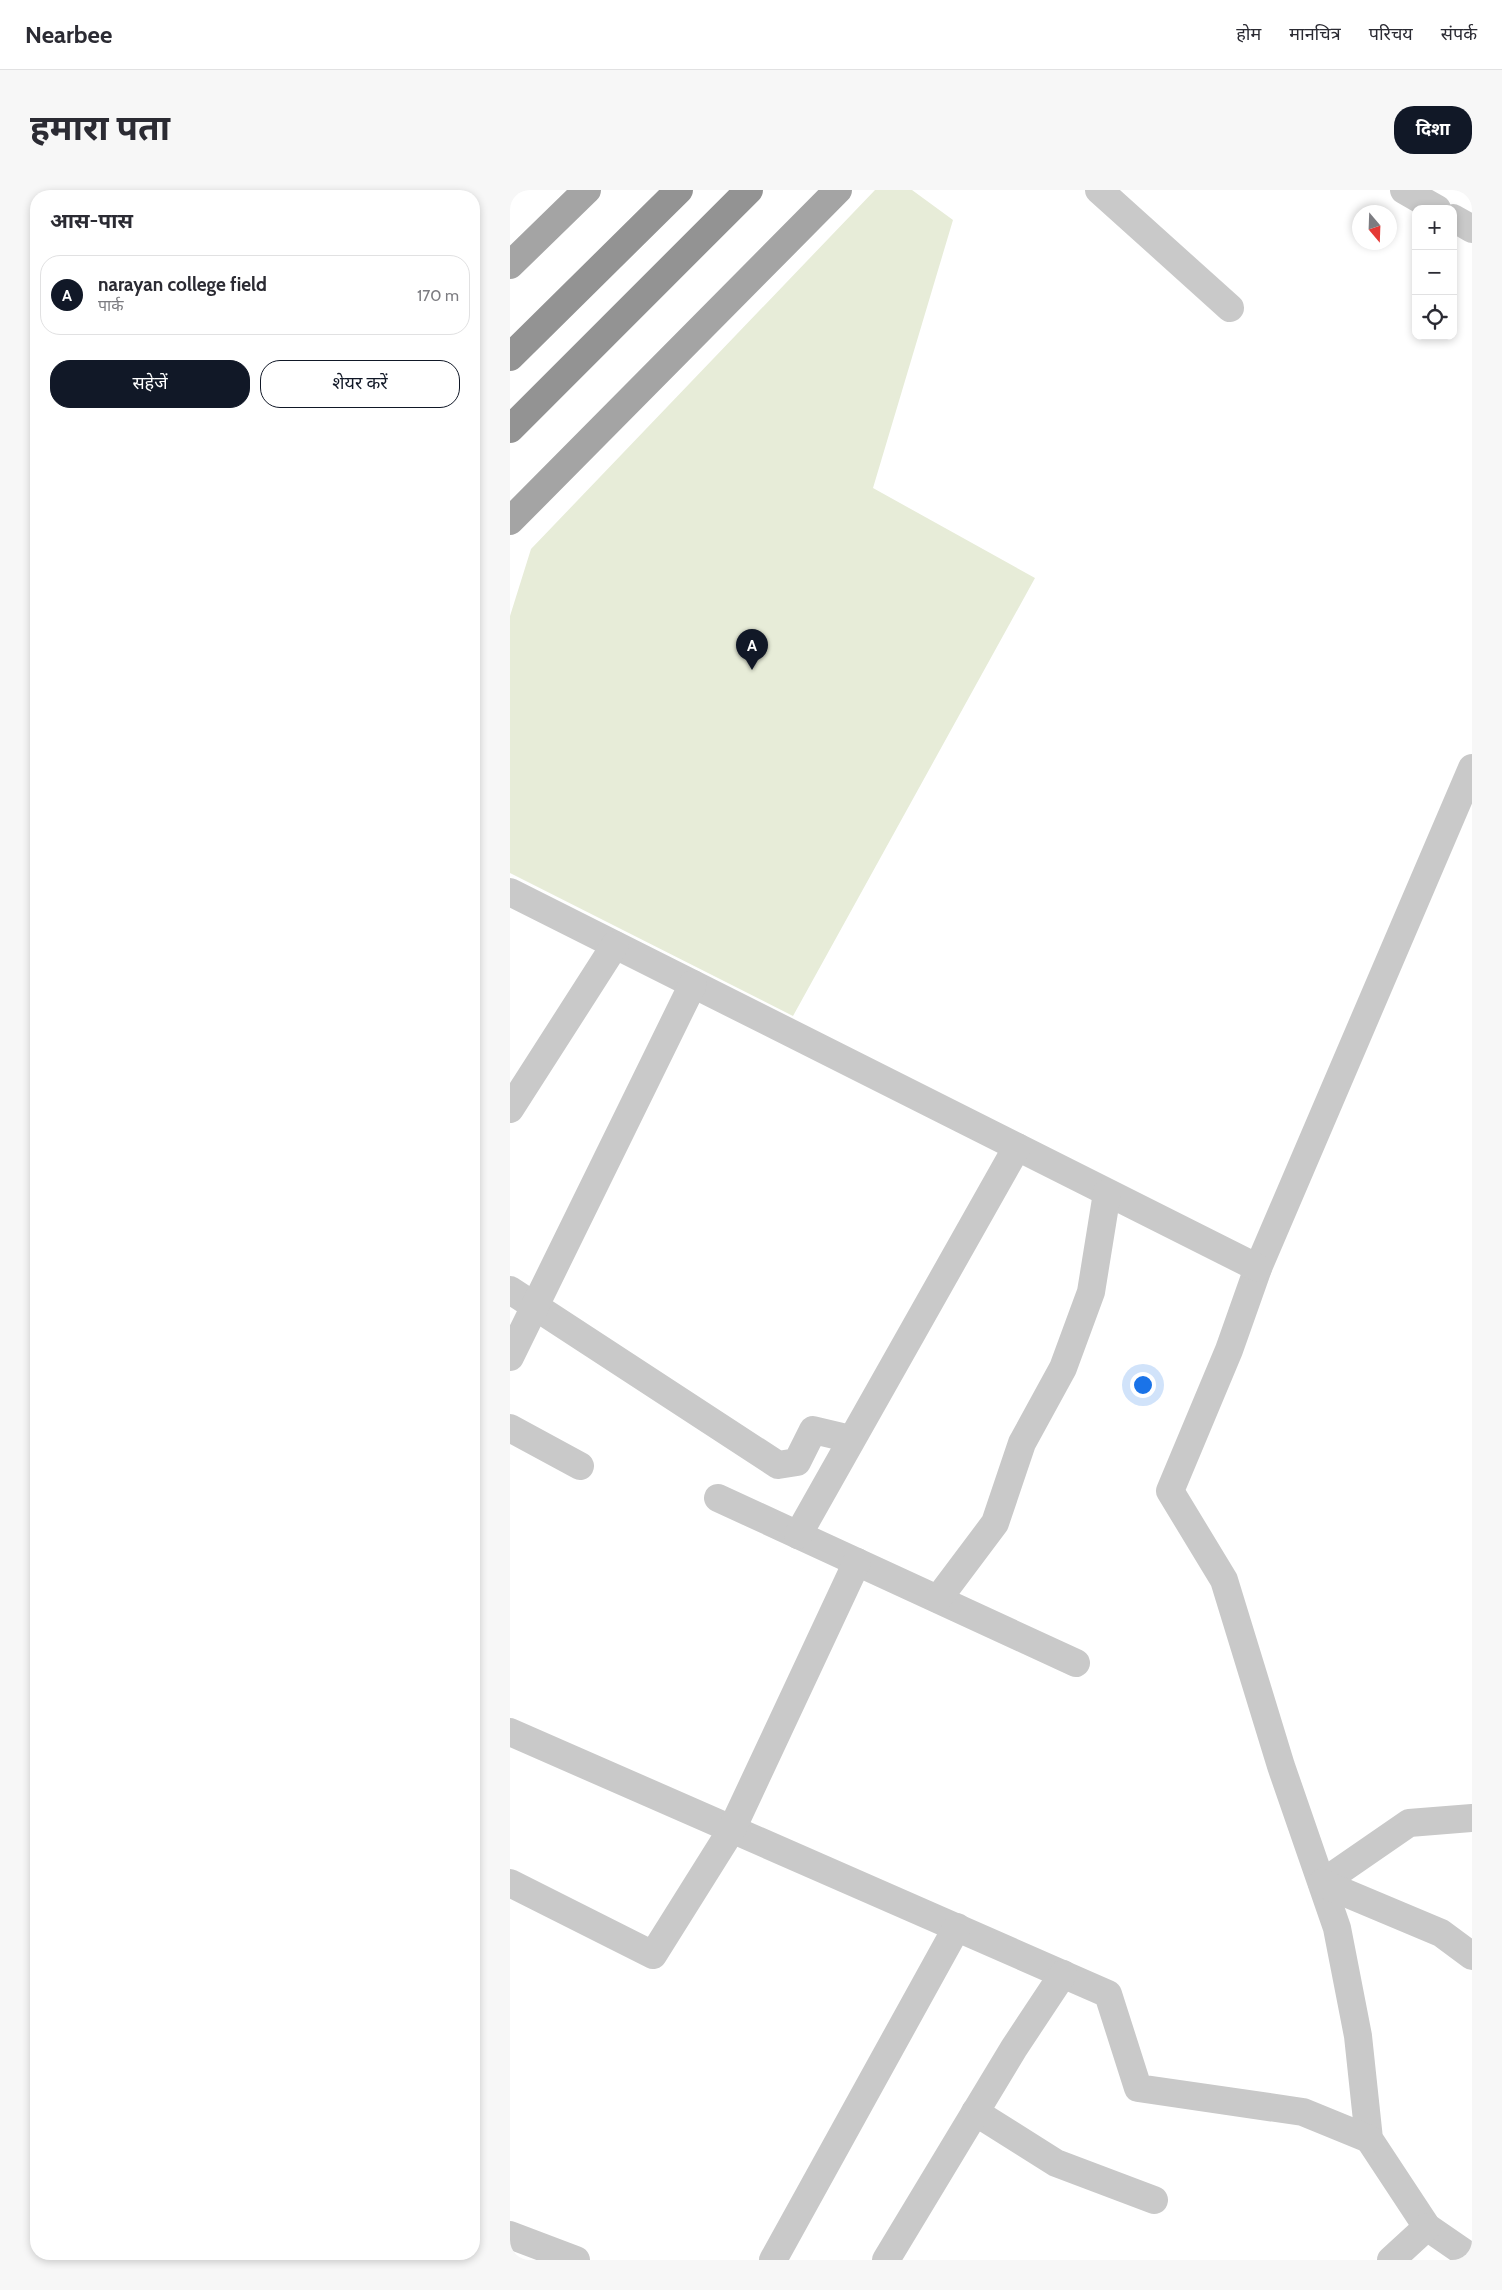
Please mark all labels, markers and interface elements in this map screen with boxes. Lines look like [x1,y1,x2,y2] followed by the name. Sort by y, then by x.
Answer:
[25,20,112,49] text: Nearbee
[1236,23,1261,45] text: होम
[1289,23,1341,45] text: मानचित्र
[1369,23,1413,45] text: परिचय
[1441,23,1477,45] text: संपर्क
[30,106,170,149] text: हमारा पता
[1394,106,1472,154] button: दिशा
[1352,205,1397,250] north arrow
[1412,205,1457,340] map controls
[1412,205,1457,250] button: +
[50,208,133,233] text: आस-पास
[1412,250,1457,295] button: −
[98,273,267,296] text: narayan college field
[62,286,72,305] text: A
[417,286,459,305] text: 170 m
[1412,295,1457,340] button: locate
[98,296,124,315] text: पार्क
[50,360,250,408] button: सहेजें
[260,360,460,408] button: शेयर करें
[736,629,768,670] pin: A
[1130,1372,1156,1398] your location

